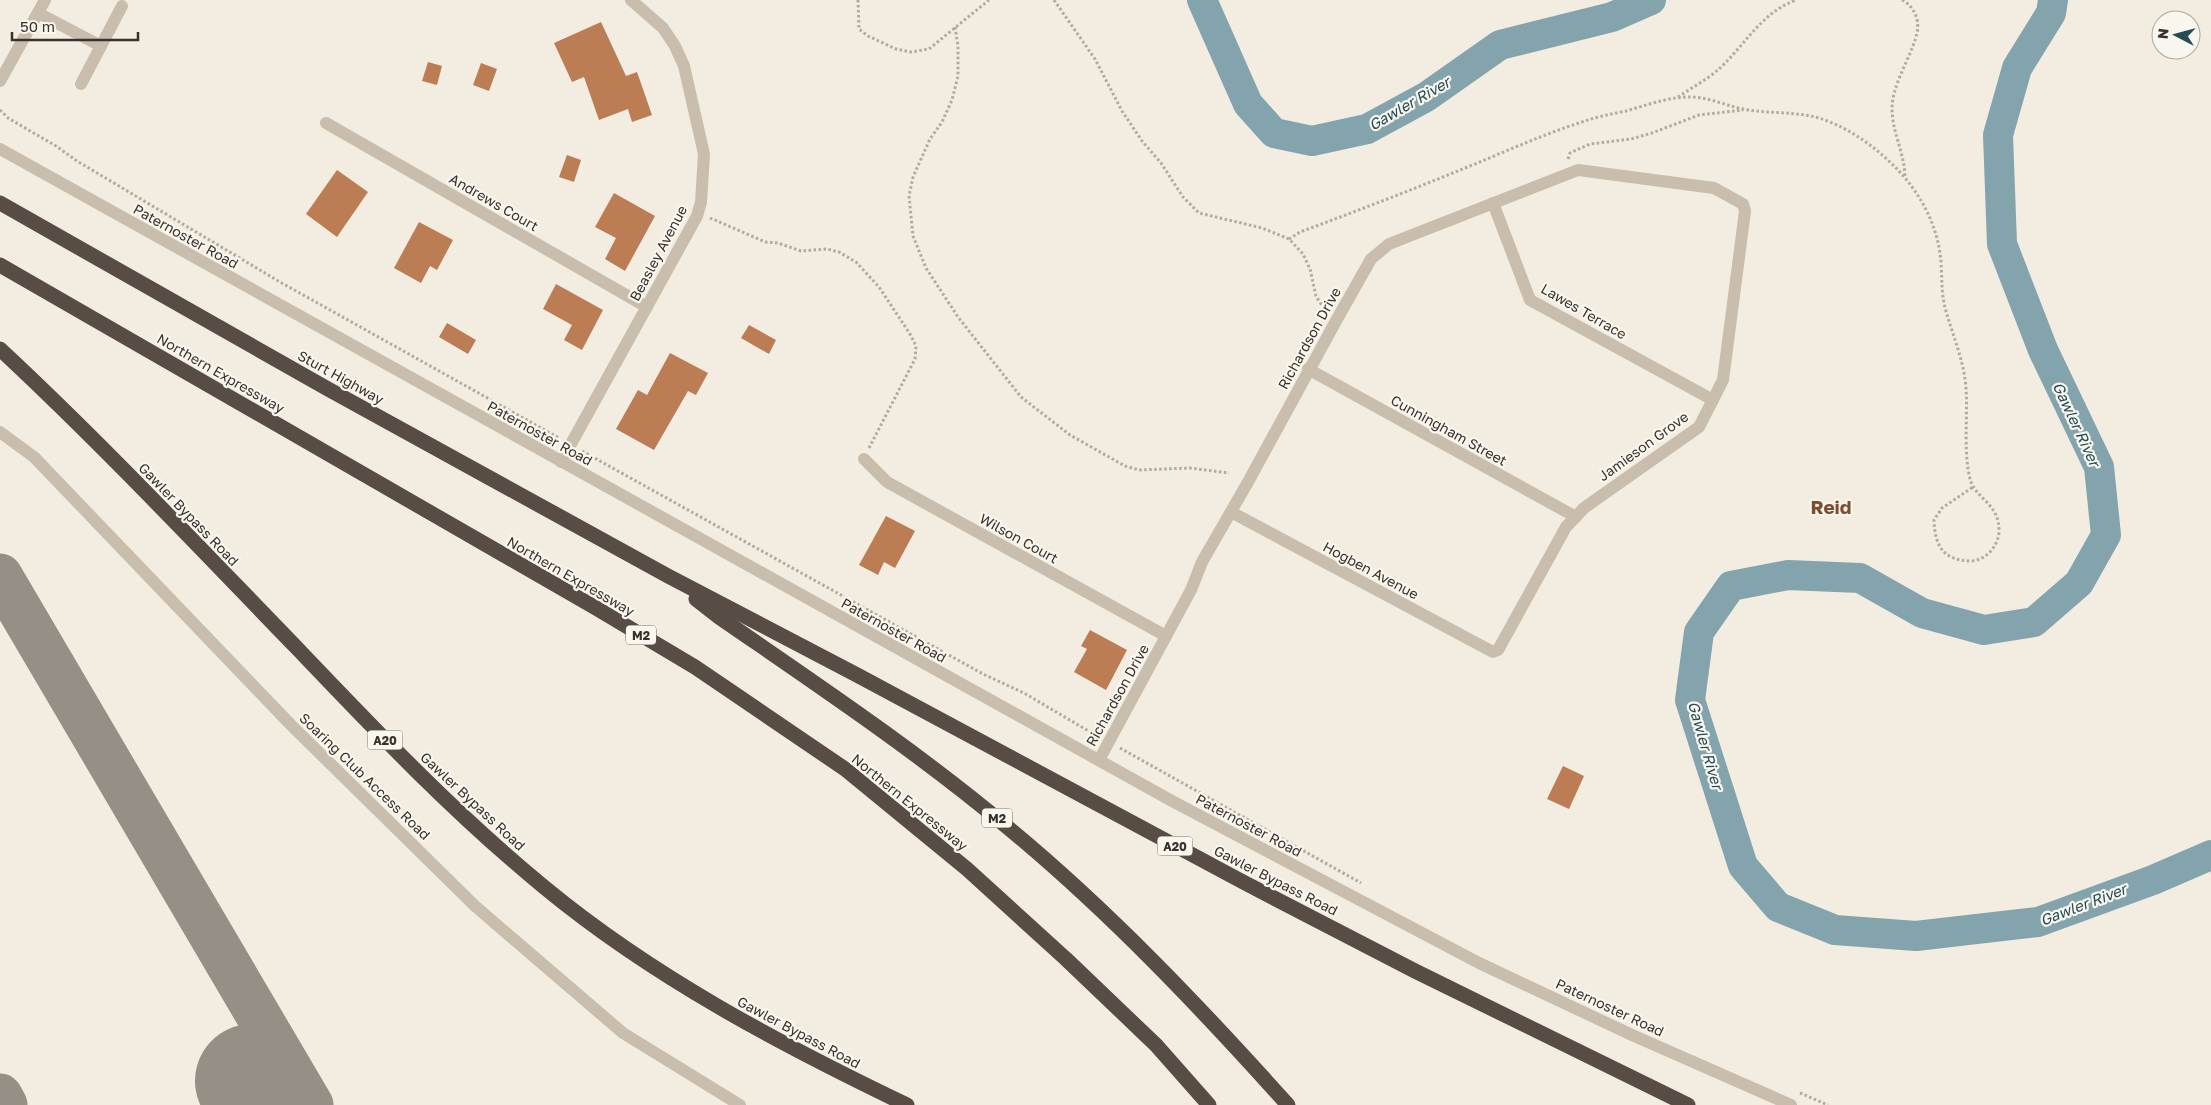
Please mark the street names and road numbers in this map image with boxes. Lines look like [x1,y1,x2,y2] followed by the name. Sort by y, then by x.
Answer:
[446,170,542,234] street label: Andrews Court
[131,200,241,272] street label: Paternoster Road
[626,202,690,304] street label: Beasley Avenue
[1538,280,1630,342] street label: Lawes Terrace
[1274,284,1344,392] street label: Richardson Drive
[154,330,288,417] street label: Northern Expressway
[295,346,387,408] street label: Sturt Highway
[1388,391,1510,469] street label: Cunningham Street
[485,397,595,469] street label: Paternoster Road
[1595,408,1691,484] street label: Jamieson Grove
[135,459,243,569] street label: Gawler Bypass Road
[977,509,1061,567] street label: Wilson Court
[504,533,638,620] street label: Northern Expressway
[1320,538,1422,602] street label: Hogben Avenue
[839,594,949,666] street label: Paternoster Road
[626,626,656,644] road number: M2
[1082,641,1152,749] street label: Richardson Drive
[296,709,434,843] street label: Soaring Club Access Road
[368,730,402,750] road number: A20
[417,748,529,854] street label: Gawler Bypass Road
[849,750,972,854] street label: Northern Expressway
[1193,790,1305,860] street label: Paternoster Road
[982,808,1012,828] road number: M2
[1158,836,1192,856] road number: A20
[1211,841,1341,919] street label: Gawler Bypass Road
[1553,974,1667,1040] street label: Paternoster Road
[735,992,863,1072] street label: Gawler Bypass Road

